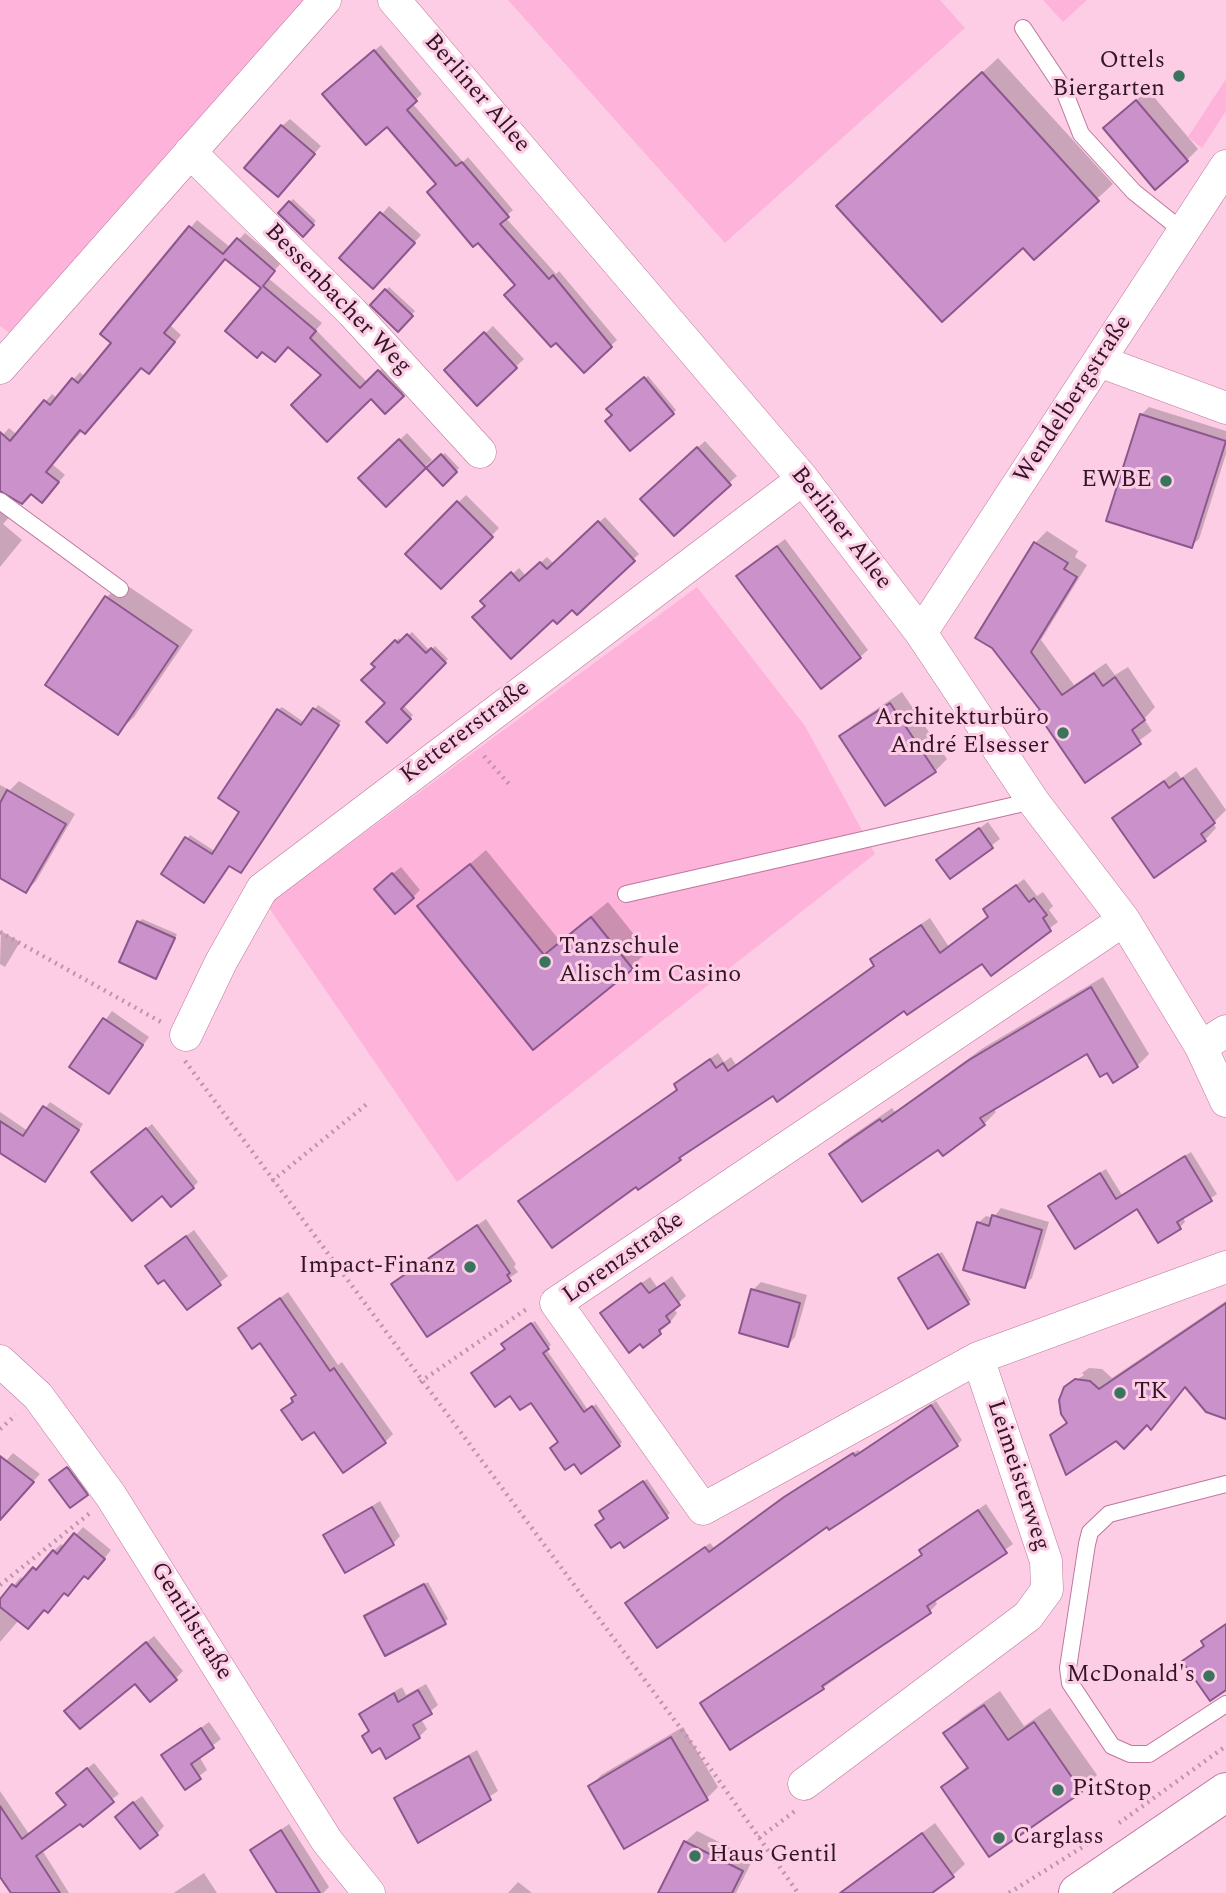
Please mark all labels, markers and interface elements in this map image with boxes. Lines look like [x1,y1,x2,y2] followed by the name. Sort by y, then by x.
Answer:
[417,29,535,159] street label: Berliner Allee
[1052,48,1165,104] place label: Ottels Biergarten
[1171,68,1187,84] marker: Ottels Biergarten
[257,218,417,382] street label: Bessenbacher Weg
[1009,310,1139,490] street label: Wendelbergstraße
[783,462,897,596] street label: Berliner Allee
[1081,467,1152,495] place label: EWBE
[1158,473,1174,489] marker: EWBE
[396,675,536,791] street label: Kettererstraße
[875,705,1049,761] place label: Architekturbüro André Elsesser
[1055,725,1071,741] marker: Architekturbüro André Elsesser
[559,934,741,990] place label: Tanzschule Alisch im Casino
[537,954,553,970] marker: Tanzschule Alisch im Casino
[558,1207,690,1311] street label: Lorenzstraße
[299,1253,456,1281] place label: Impact-Finanz
[462,1259,478,1275] marker: Impact-Finanz
[1134,1379,1167,1407] place label: TK
[1112,1385,1128,1401] marker: TK
[979,1397,1055,1555] street label: Leimeisterweg
[142,1558,238,1686] street label: Gentilstraße
[1067,1662,1195,1690] place label: McDonald's
[1201,1668,1217,1684] marker: McDonald's
[1072,1776,1151,1804] place label: PitStop
[1050,1782,1066,1798] marker: PitStop
[1013,1824,1104,1852] place label: Carglass
[991,1830,1007,1846] marker: Carglass
[709,1842,837,1870] place label: Haus Gentil
[687,1848,703,1864] marker: Haus Gentil

